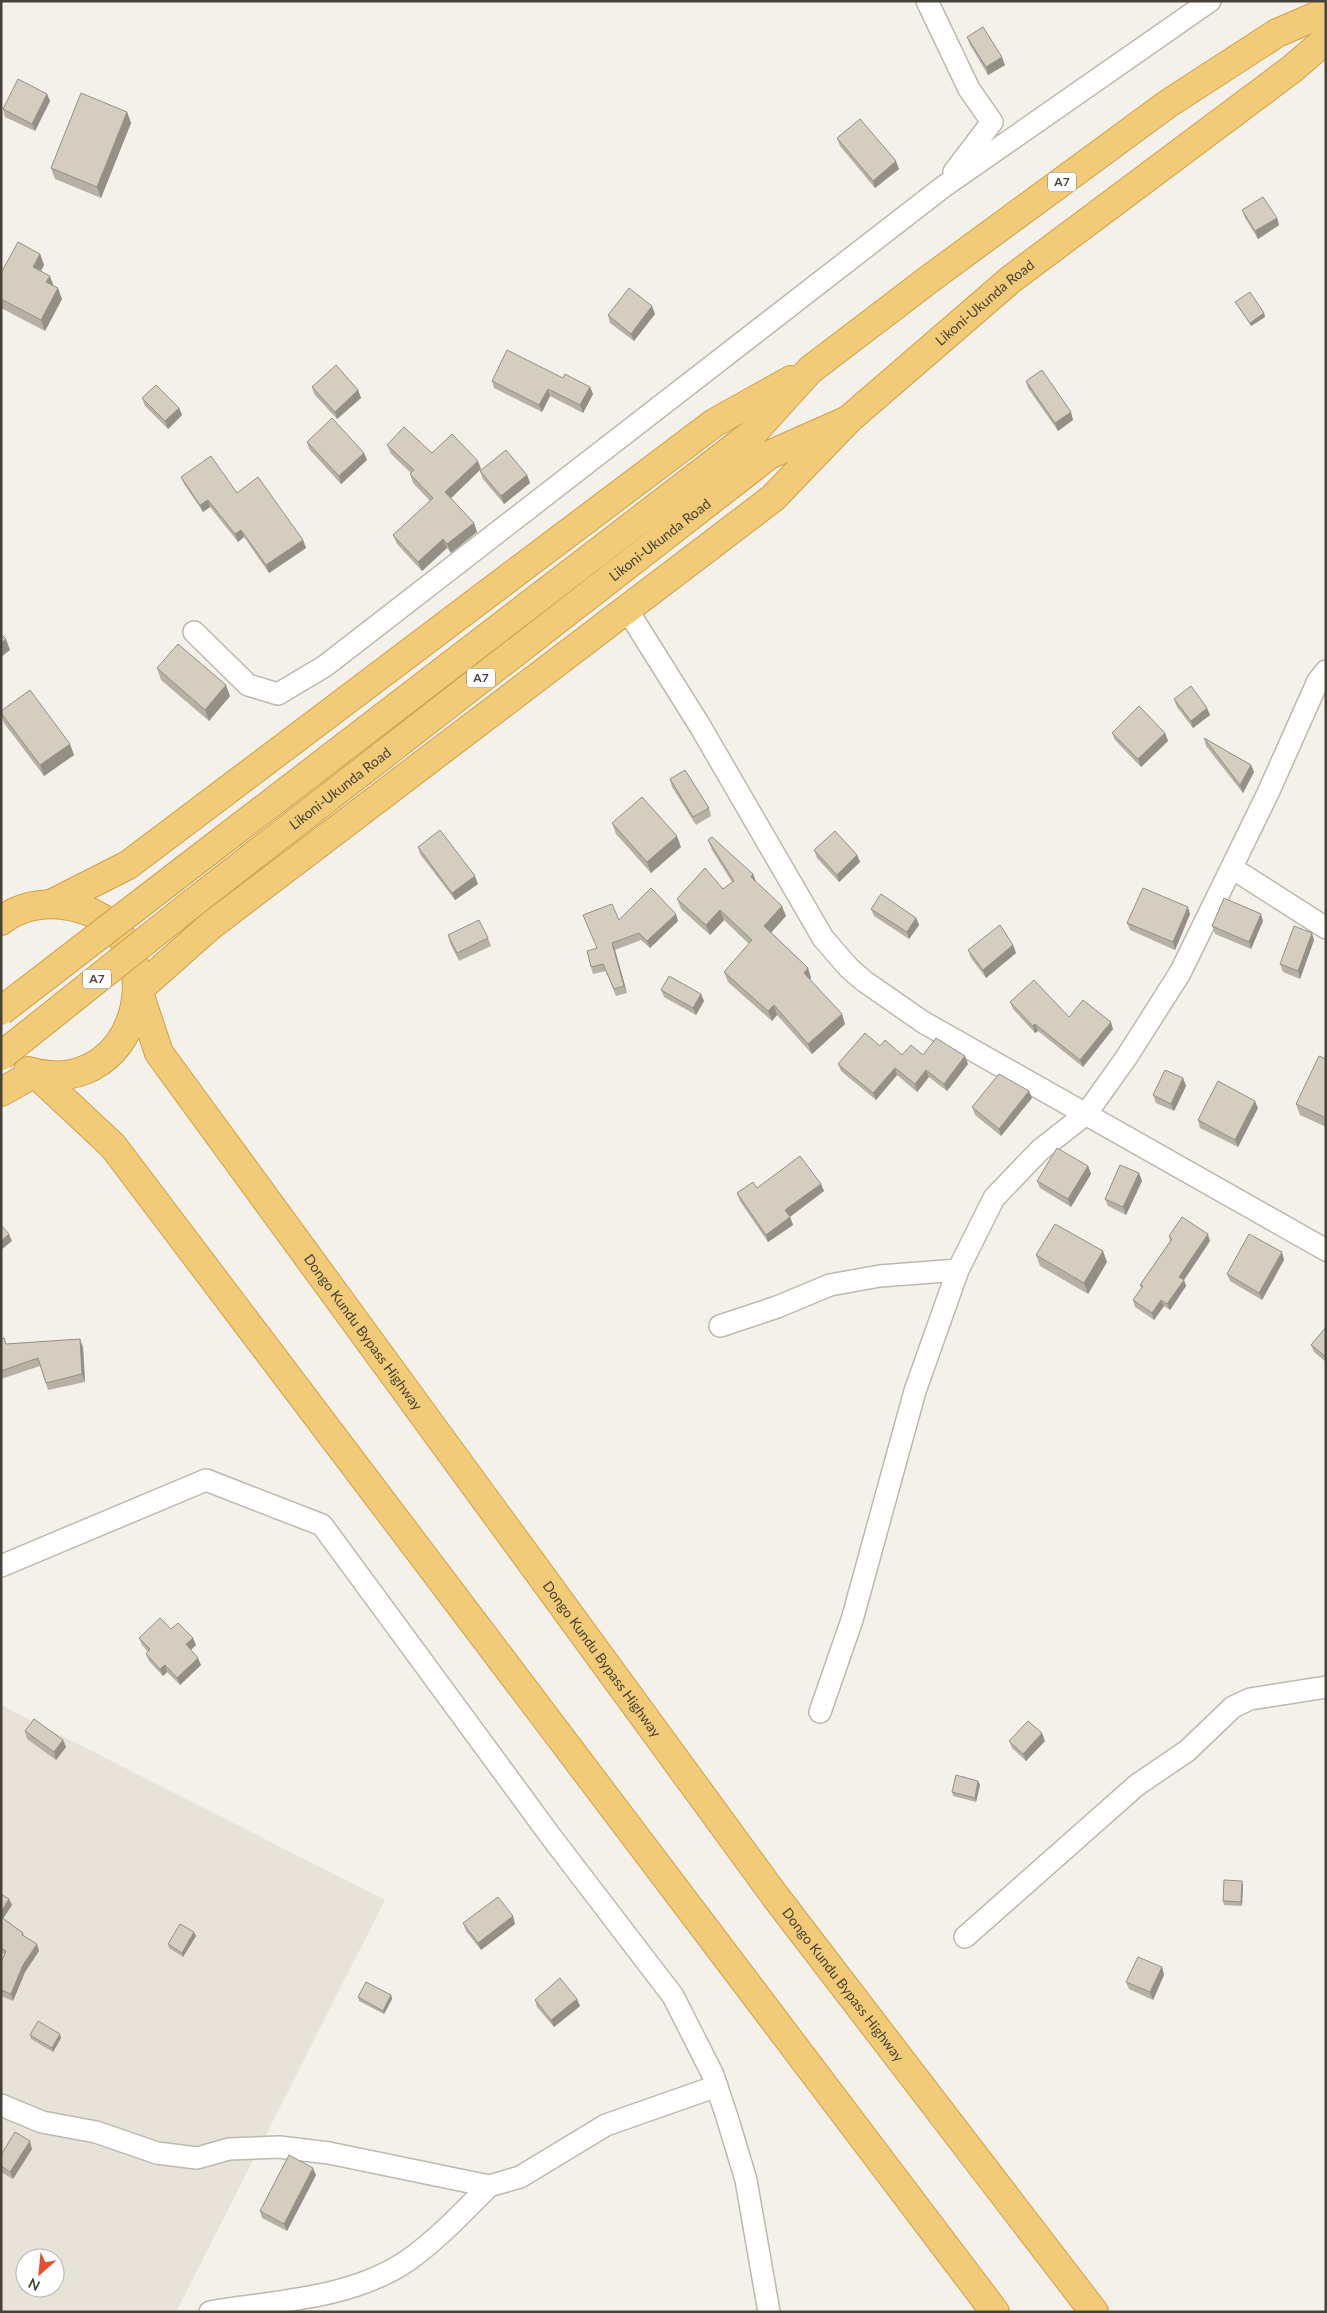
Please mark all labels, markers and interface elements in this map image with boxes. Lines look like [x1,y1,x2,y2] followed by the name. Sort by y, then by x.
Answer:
[1048,172,1076,192] road number: A7
[932,256,1037,349] street label: Likoni-Ukunda Road
[605,495,714,584] street label: Likoni-Ukunda Road
[467,668,495,688] road number: A7
[286,743,394,833] street label: Likoni-Ukunda Road
[83,970,111,989] road number: A7
[301,1250,427,1414] street label: Dongo Kundu Bypass Highway
[540,1577,666,1741] street label: Dongo Kundu Bypass Highway
[779,1904,908,2065] street label: Dongo Kundu Bypass Highway
[15,2248,65,2298] north arrow
[25,2275,43,2295] text: N

